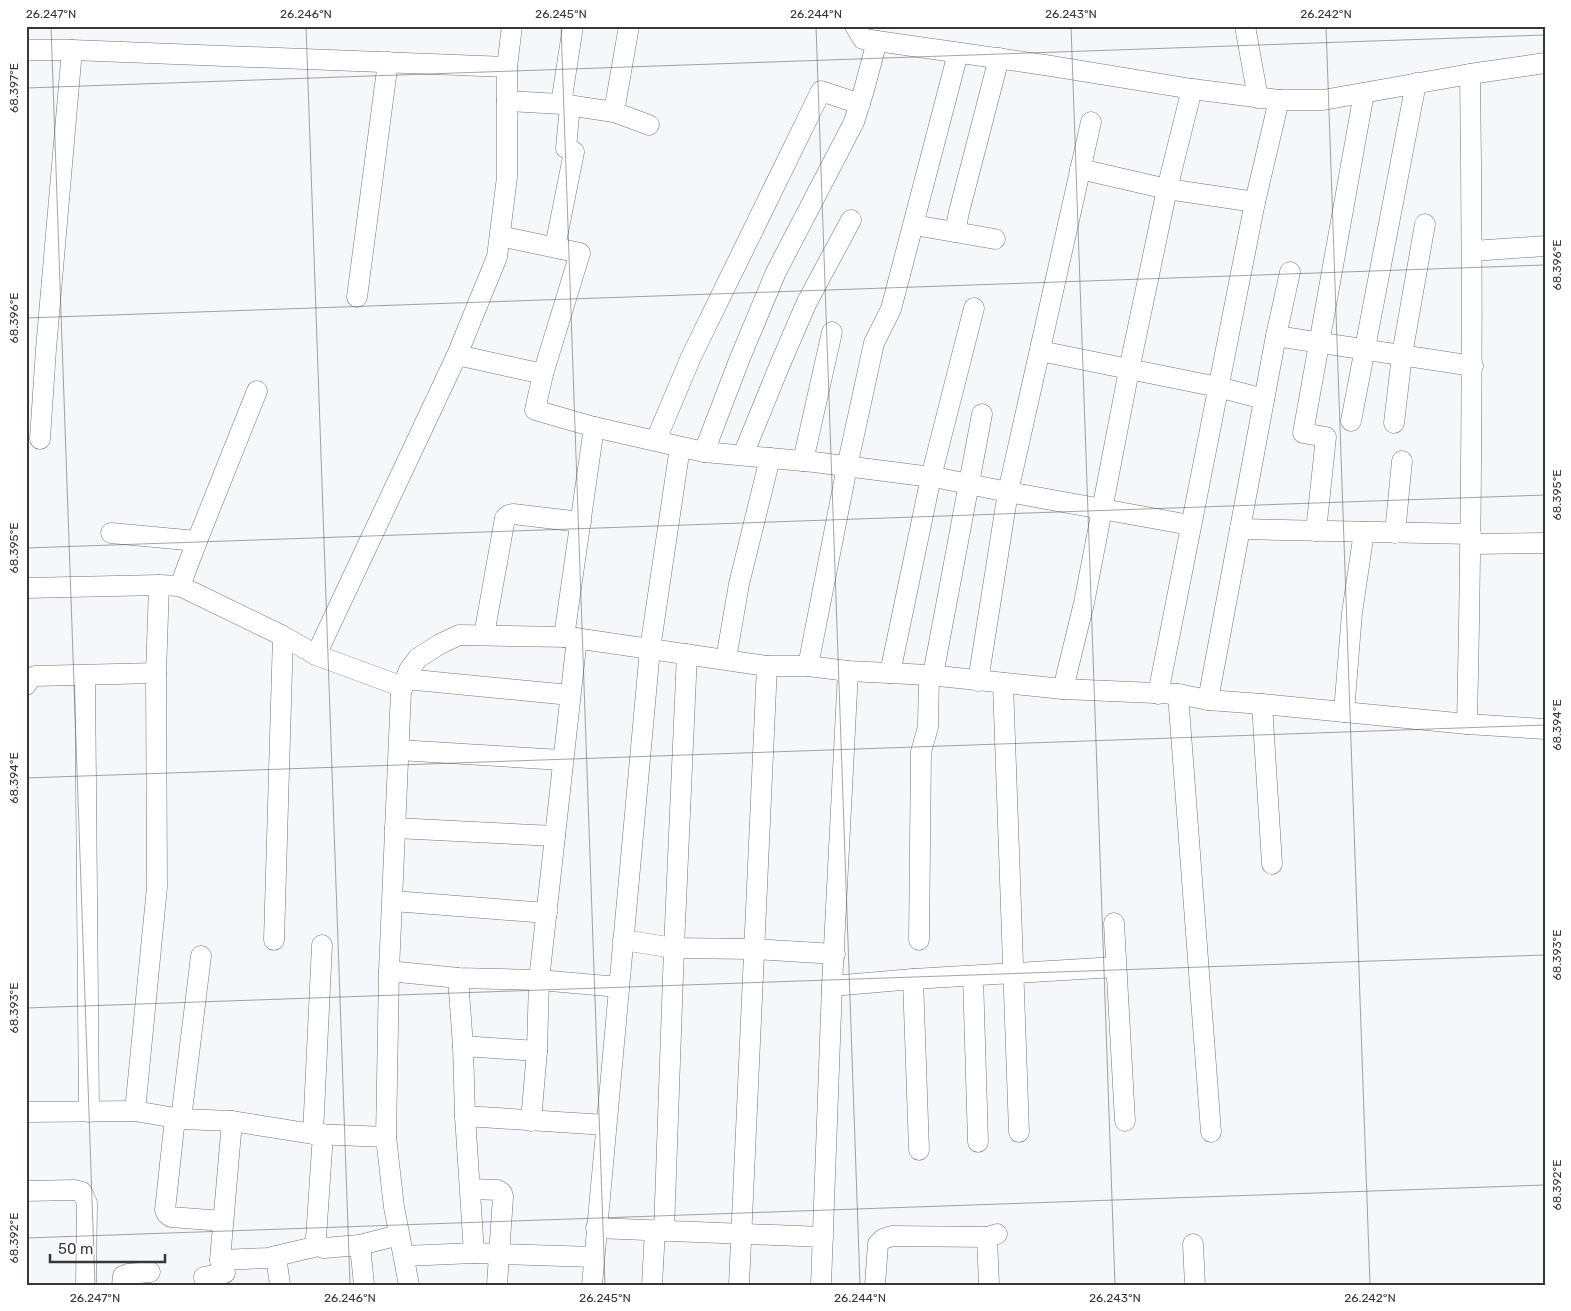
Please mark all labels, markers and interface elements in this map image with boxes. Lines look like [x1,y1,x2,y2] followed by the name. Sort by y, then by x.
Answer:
[26,7,76,21] text: 26.247°N
[280,7,332,21] text: 26.246°N
[535,7,587,21] text: 26.245°N
[790,7,842,21] text: 26.244°N
[1045,7,1097,21] text: 26.243°N
[1300,7,1352,21] text: 26.242°N
[7,63,21,113] text: 68.397°E
[1550,239,1564,291] text: 68.396°E
[7,292,21,344] text: 68.396°E
[1550,469,1564,521] text: 68.395°E
[7,522,21,574] text: 68.395°E
[1550,699,1564,751] text: 68.394°E
[7,752,21,804] text: 68.394°E
[1550,929,1564,981] text: 68.393°E
[7,982,21,1034] text: 68.393°E
[1550,1159,1564,1211] text: 68.392°E
[7,1212,21,1264] text: 68.392°E
[50,1231,165,1263] scale bar
[58,1240,93,1258] text: 50 m
[70,1291,120,1305] text: 26.247°N
[324,1291,376,1305] text: 26.246°N
[579,1291,631,1305] text: 26.245°N
[834,1291,886,1305] text: 26.244°N
[1089,1291,1141,1305] text: 26.243°N
[1344,1291,1396,1305] text: 26.242°N

